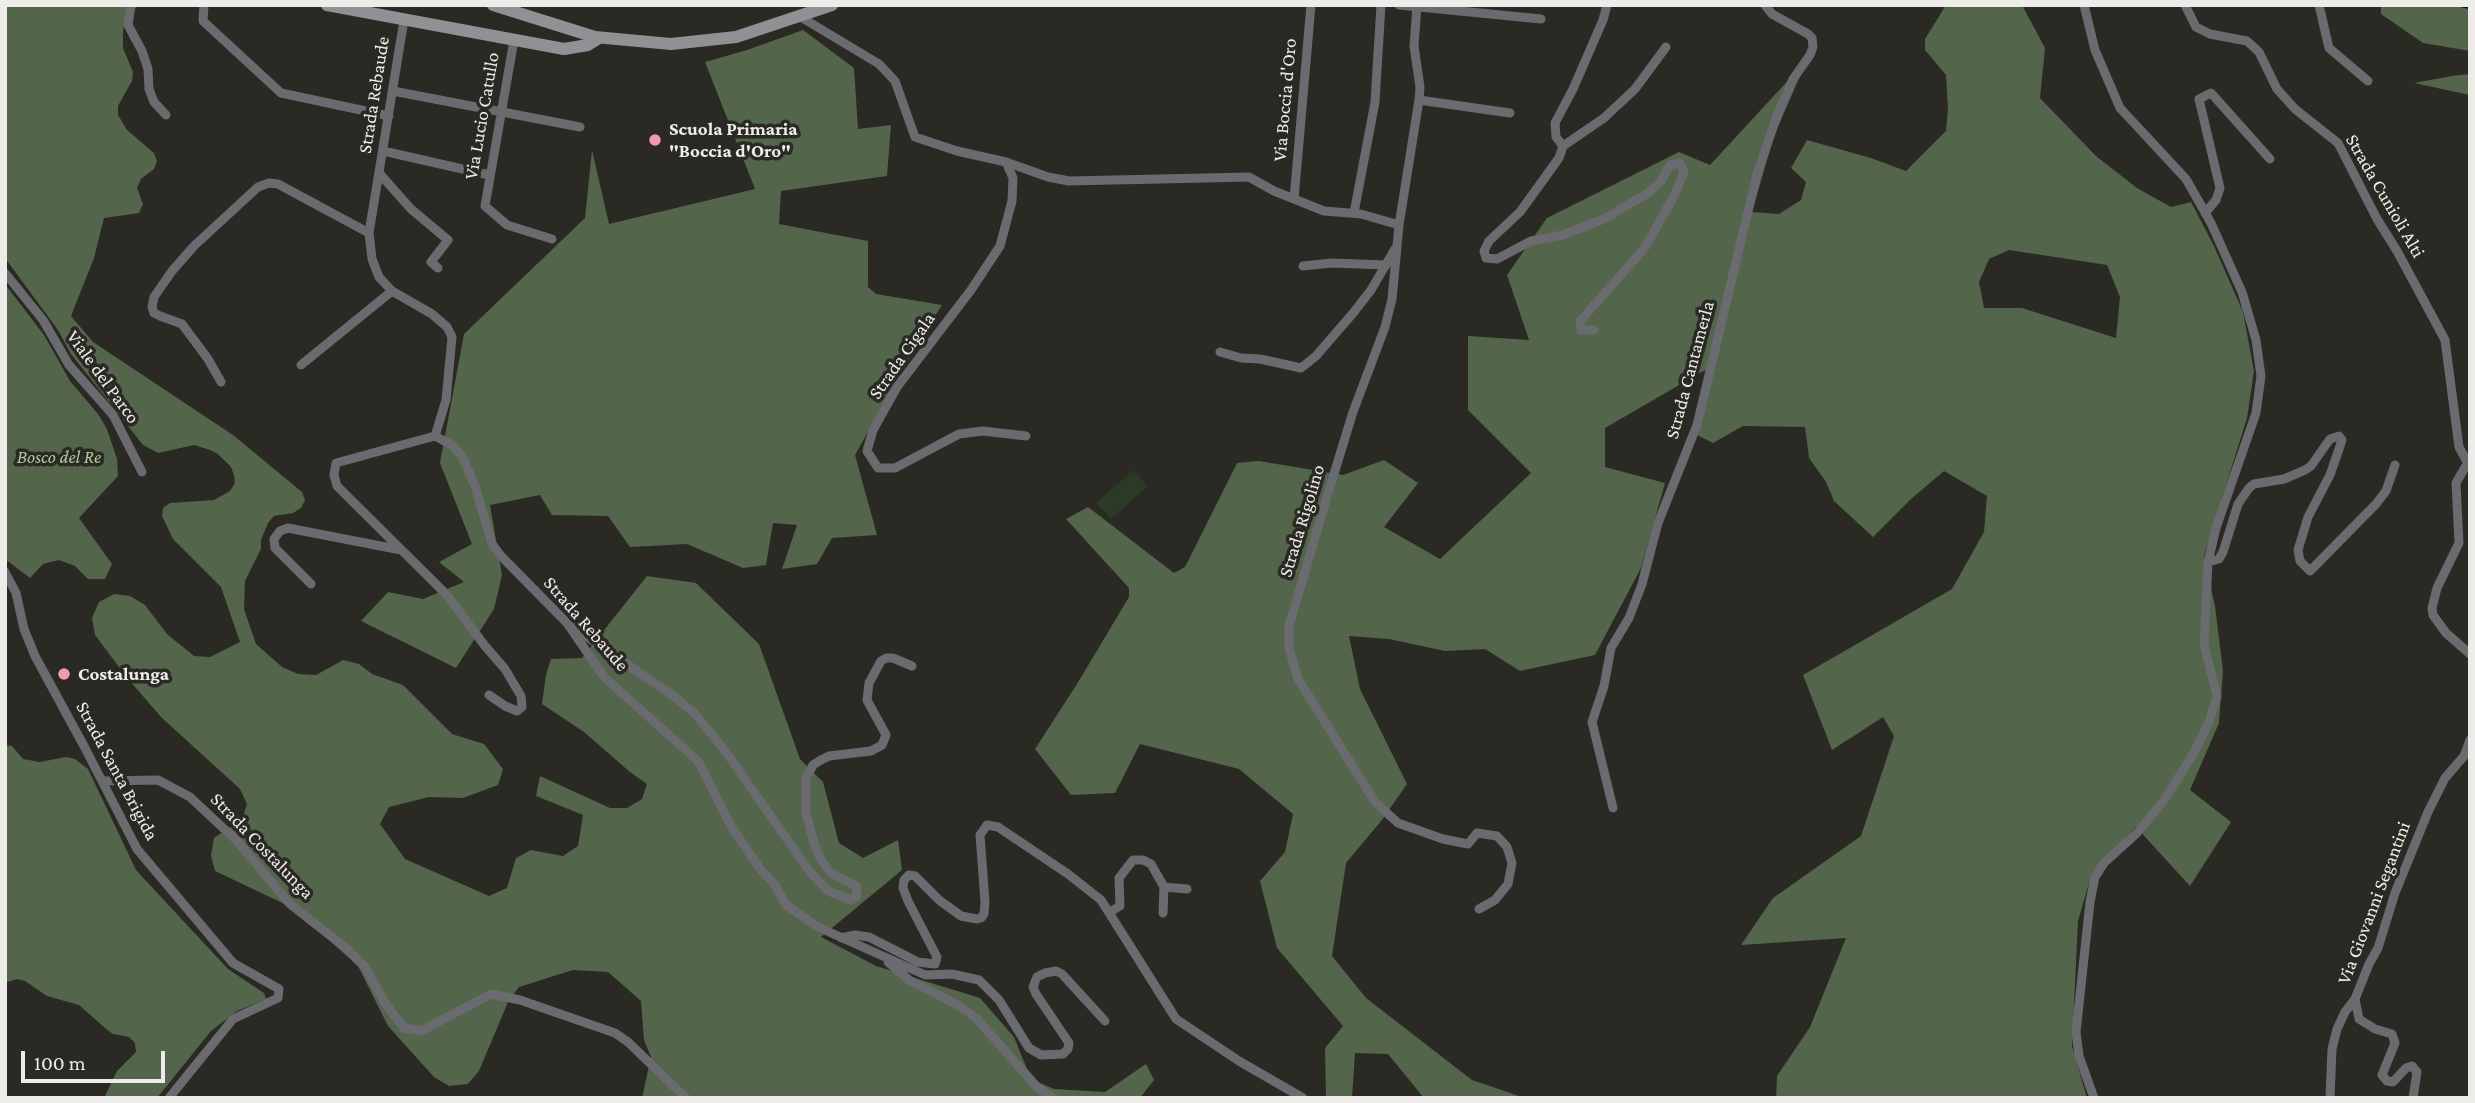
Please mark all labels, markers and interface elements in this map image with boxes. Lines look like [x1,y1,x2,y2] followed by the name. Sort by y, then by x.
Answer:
[353,35,395,155] street label: Strada Rebaude
[1268,37,1302,163] street label: Via Boccia d'Oro
[460,51,504,181] street label: Via Lucio Catullo
[669,118,798,162] place label: Scuola Primaria "Boccia d'Oro"
[2340,130,2430,262] street label: Strada Cunioli Alti
[647,132,663,148] marker: Scuola Primaria "Boccia d'Oro"
[1661,299,1719,441] street label: Strada Cantamerla
[864,308,940,404] street label: Strada Cigala
[62,326,144,428] street label: Viale del Parco
[17,446,101,468] park label: Bosco del Re
[1274,462,1330,580] street label: Strada Rigolino
[539,572,633,676] street label: Strada Rebaude
[78,663,169,685] place label: Costalunga
[56,666,72,682] marker: Costalunga
[71,698,163,844] street label: Strada Santa Brigida
[206,788,318,904] street label: Strada Costalunga
[2332,818,2416,988] street label: Via Giovanni Segantini
[24,1036,168,1080] scale bar
[34,1051,86,1075] text: 100 m

